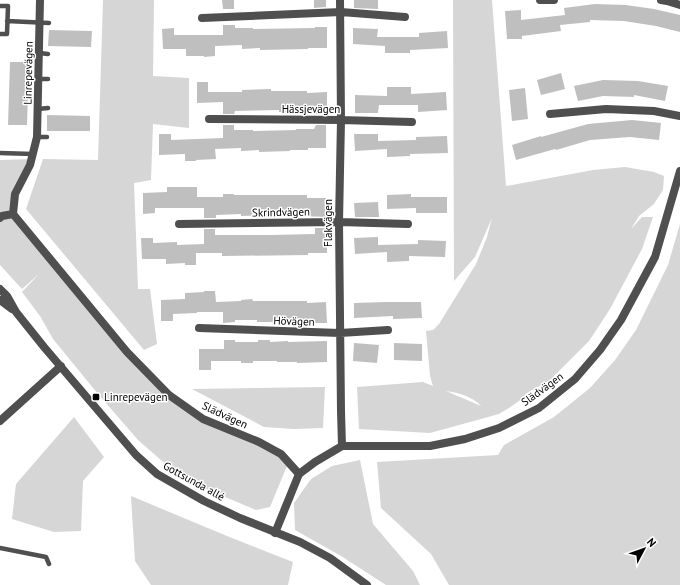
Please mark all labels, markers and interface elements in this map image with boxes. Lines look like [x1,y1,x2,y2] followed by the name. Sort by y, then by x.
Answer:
[20,41,36,105] street label: Linrepevägen
[282,102,340,116] street label: Hässjevägen
[321,199,335,247] street label: Flakvägen
[252,204,310,220] street label: Skrindvägen
[273,313,315,329] street label: Hövägen
[518,369,566,409] street label: Slädvägen
[104,390,168,404] place label: Linrepevägen
[91,392,101,402] marker: Linrepevägen
[200,398,250,432] street label: Slädvägen
[161,458,228,504] street label: Gottsunda allé
[624,529,664,569] north arrow
[644,535,659,550] text: N

